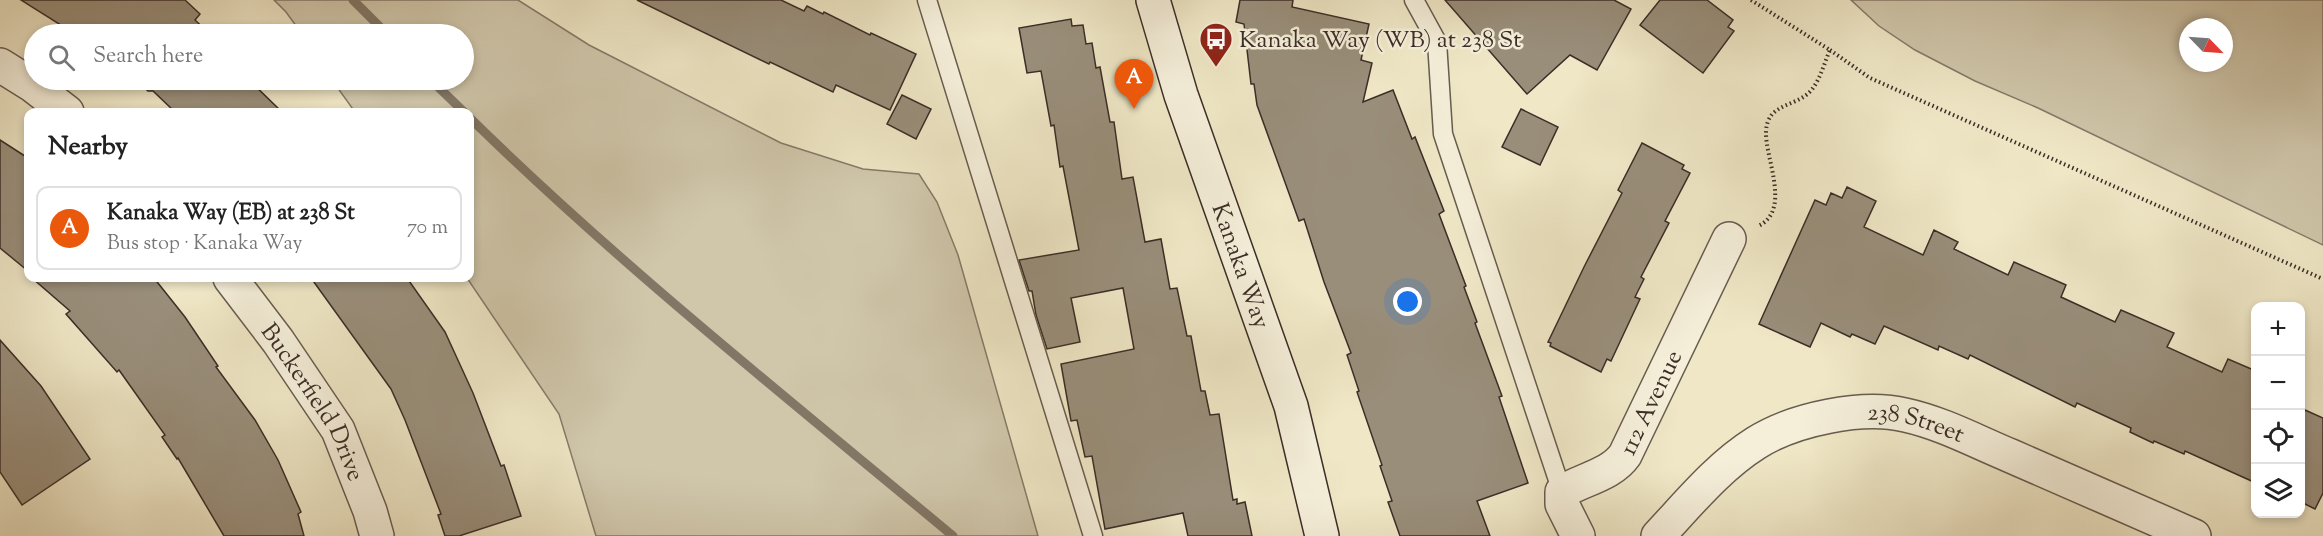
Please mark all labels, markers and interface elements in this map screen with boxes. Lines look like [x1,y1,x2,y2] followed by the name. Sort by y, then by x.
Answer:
[2179,18,2233,72] north arrow
[1198,21,1234,68] bus stop icon: Kanaka Way (WB) at 238 St
[24,24,474,90] search box
[1239,24,1522,58] place label: Kanaka Way (WB) at 238 St
[45,41,78,74] icon: search
[93,41,203,73] text: Search here
[1114,60,1154,109] pin: A
[48,129,128,166] text: Nearby
[107,198,355,230] text: Kanaka Way (EB) at 238 St
[1202,199,1277,334] street label: Kanaka Way
[61,214,78,243] text: A
[407,214,448,243] text: 70 m
[107,230,302,259] text: Bus stop · Kanaka Way
[1393,287,1422,316] your location
[2251,302,2305,518] map controls
[2251,302,2305,356] button: +
[251,317,372,486] street label: Buckerfield Drive
[1612,345,1692,462] street label: 112 Avenue
[2251,356,2305,410] button: −
[1867,397,1969,453] street label: 238 Street
[2251,410,2305,464] button: locate
[2251,464,2305,518] button: layers

